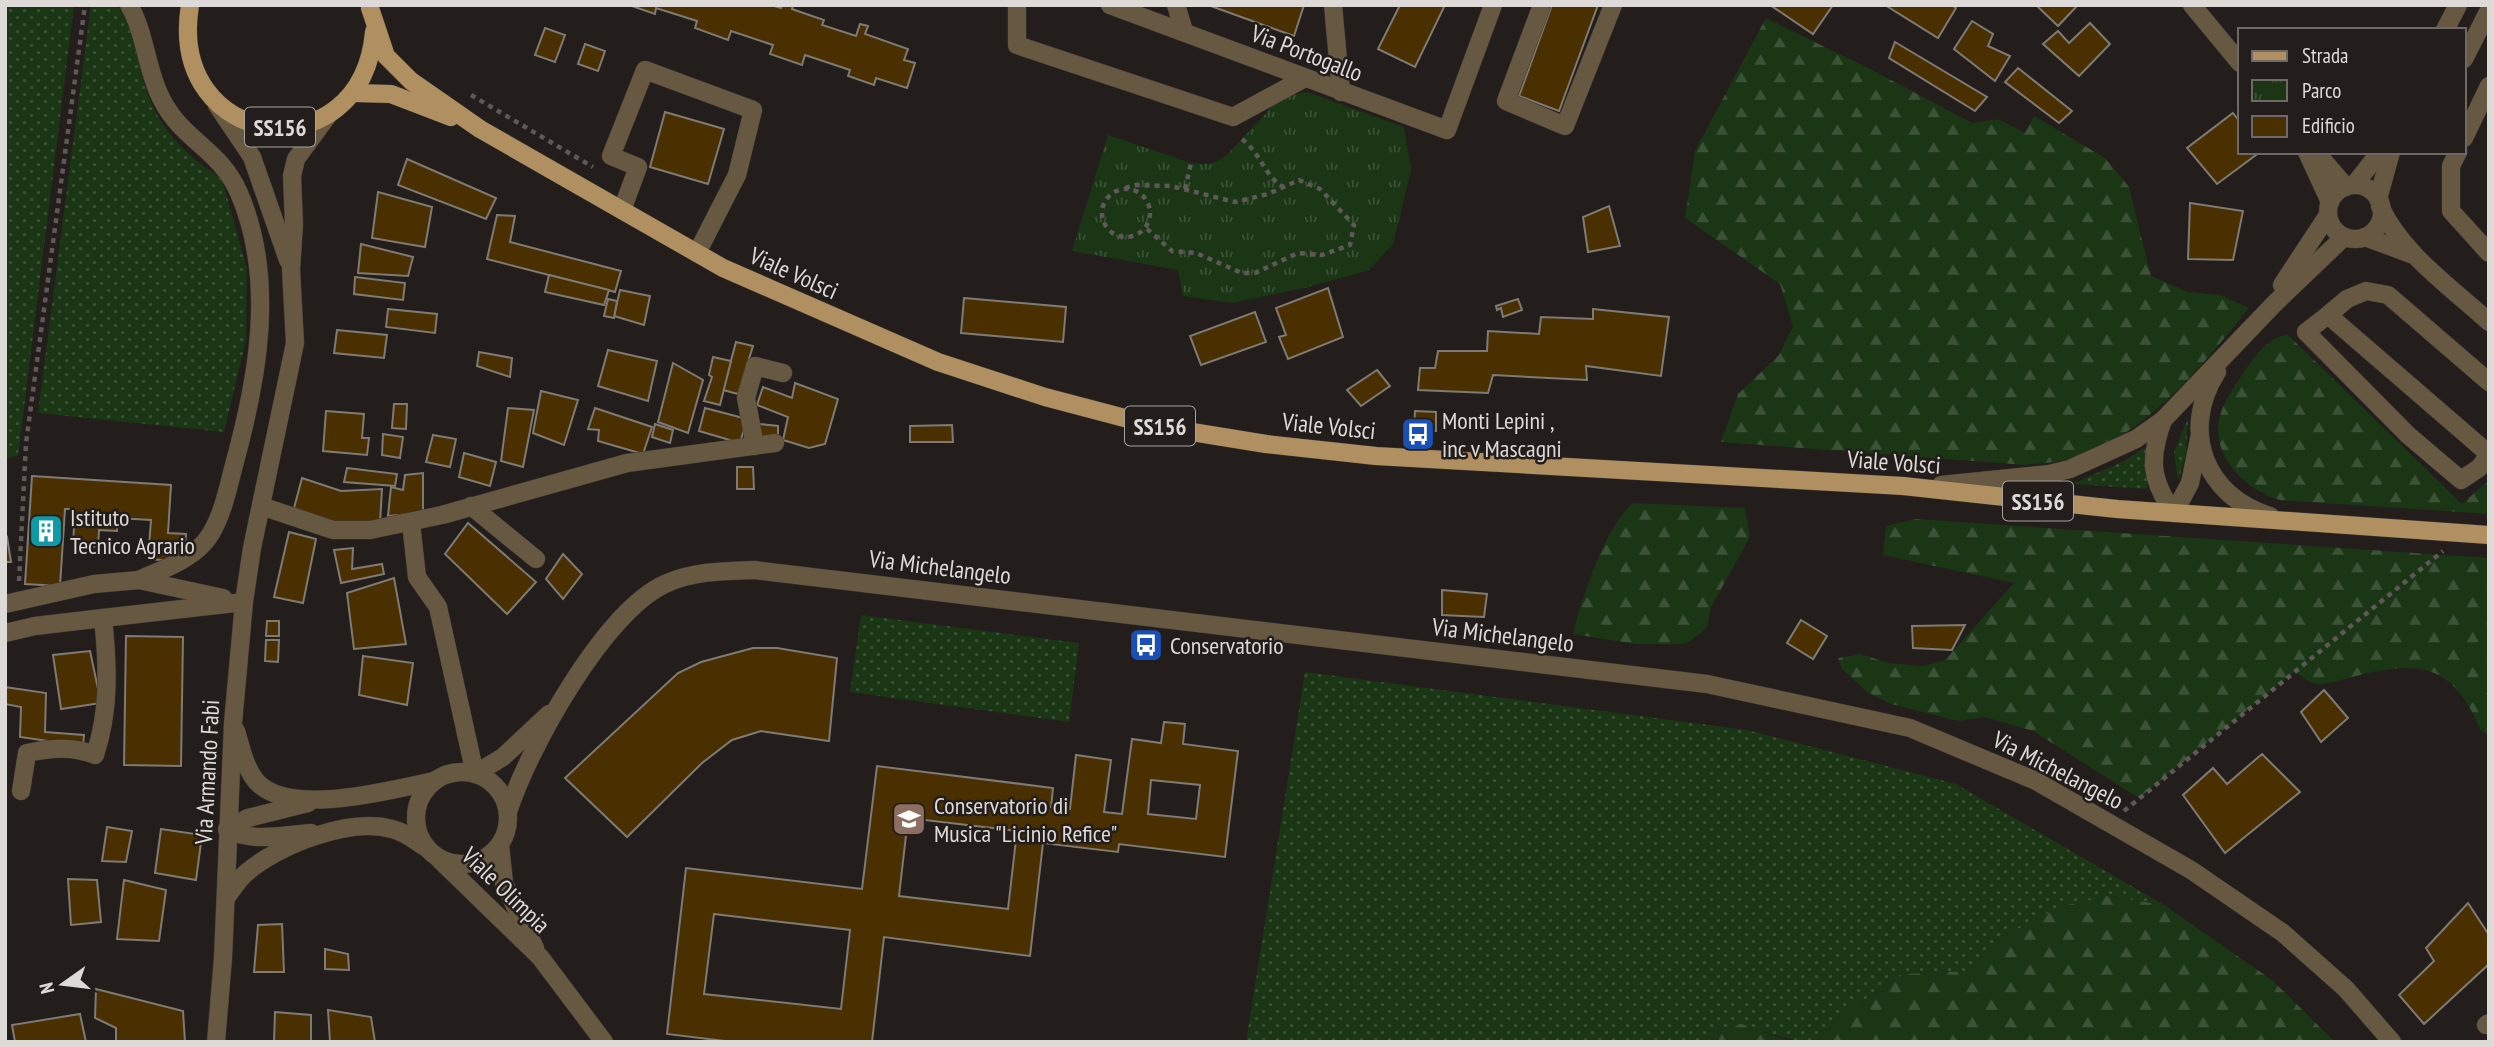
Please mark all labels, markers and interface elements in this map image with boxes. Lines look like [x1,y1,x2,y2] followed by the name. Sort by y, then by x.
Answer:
[1246,17,1367,88] street label: Via Portogallo
[2238,28,2466,154] legend
[2302,42,2348,69] text: Strada
[2302,77,2341,104] text: Parco
[245,108,315,146] road number: SS156
[2302,112,2355,139] text: Edificio
[744,239,843,306] street label: Viale Volsci
[1442,405,1562,464] place label: Monti Lepini , inc v Mascagni
[1125,406,1195,446] road number: SS156
[1280,406,1377,446] street label: Viale Volsci
[1399,415,1437,453] bus stop icon: Monti Lepini , inc v Mascagni
[1845,443,1942,481] street label: Viale Volsci
[2003,481,2073,520] road number: SS156
[70,502,195,561] place label: Istituto Tecnico Agrario
[27,512,65,550] building icon: Istituto Tecnico Agrario
[866,543,1013,591] street label: Via Michelangelo
[1429,611,1576,659] street label: Via Michelangelo
[1127,626,1165,664] bus stop icon: Conservatorio
[1170,630,1284,661] place label: Conservatorio
[188,699,226,846] street label: Via Armando Fabi
[1987,723,2129,816] street label: Via Michelangelo
[934,790,1117,849] place label: Conservatorio di Musica "Licinio Refice"
[890,800,928,838] school or university icon: Conservatorio di Musica "Licinio Refice"
[454,839,557,940] street label: Viale Olimpia
[28,949,98,1019] north arrow
[34,980,59,996] text: N

